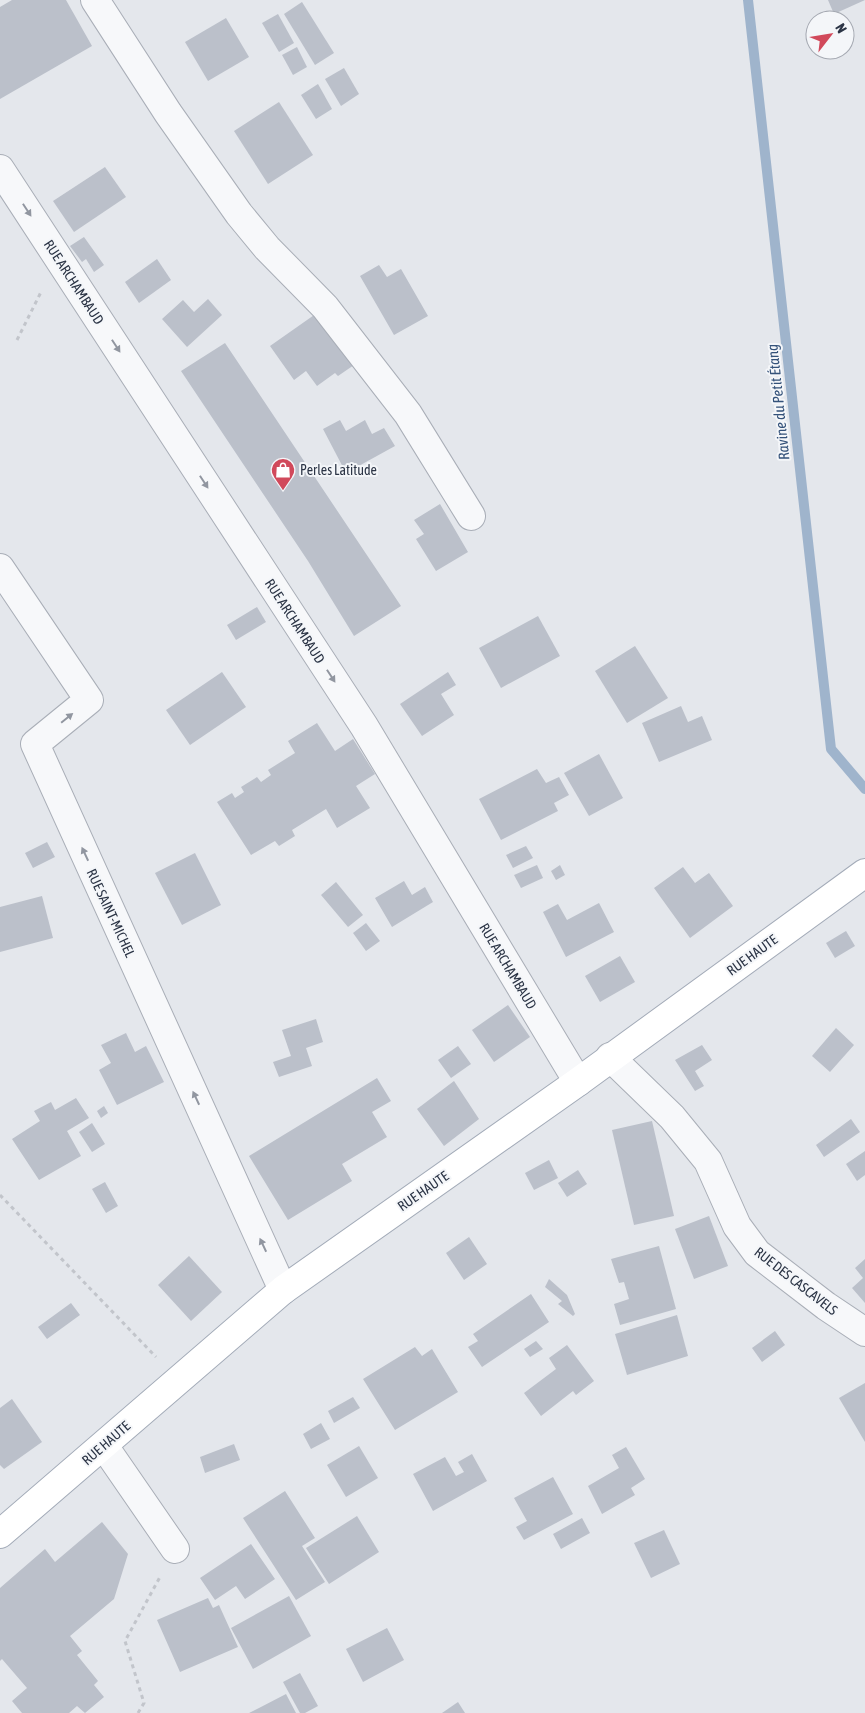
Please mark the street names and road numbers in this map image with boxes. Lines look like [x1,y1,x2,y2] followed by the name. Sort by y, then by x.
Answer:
[41,237,107,327] street label: RUE ARCHAMBAUD
[262,576,328,666] street label: RUE ARCHAMBAUD
[84,866,139,960] street label: RUE SAINT-MICHEL
[476,920,540,1012] street label: RUE ARCHAMBAUD
[724,931,780,979] street label: RUE HAUTE
[394,1168,452,1214] street label: RUE HAUTE
[751,1244,841,1318] street label: RUE DES CASCAVELS
[79,1418,133,1468] street label: RUE HAUTE

